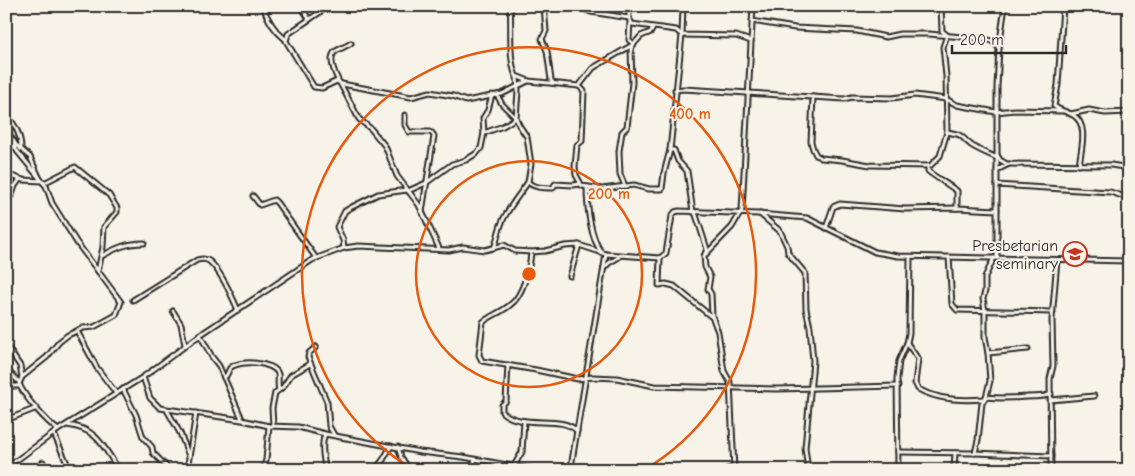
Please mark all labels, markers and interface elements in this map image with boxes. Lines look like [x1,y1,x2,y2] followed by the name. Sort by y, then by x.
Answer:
[952,22,1066,54] scale bar
[960,31,1004,49] text: 200 m
[669,105,711,123] text: 400 m
[588,185,630,203] text: 200 m
[972,237,1059,273] place label: Presbetarian seminary
[1062,241,1088,267] school or university icon: Presbetarian seminary
[520,265,538,283] centre of rings

